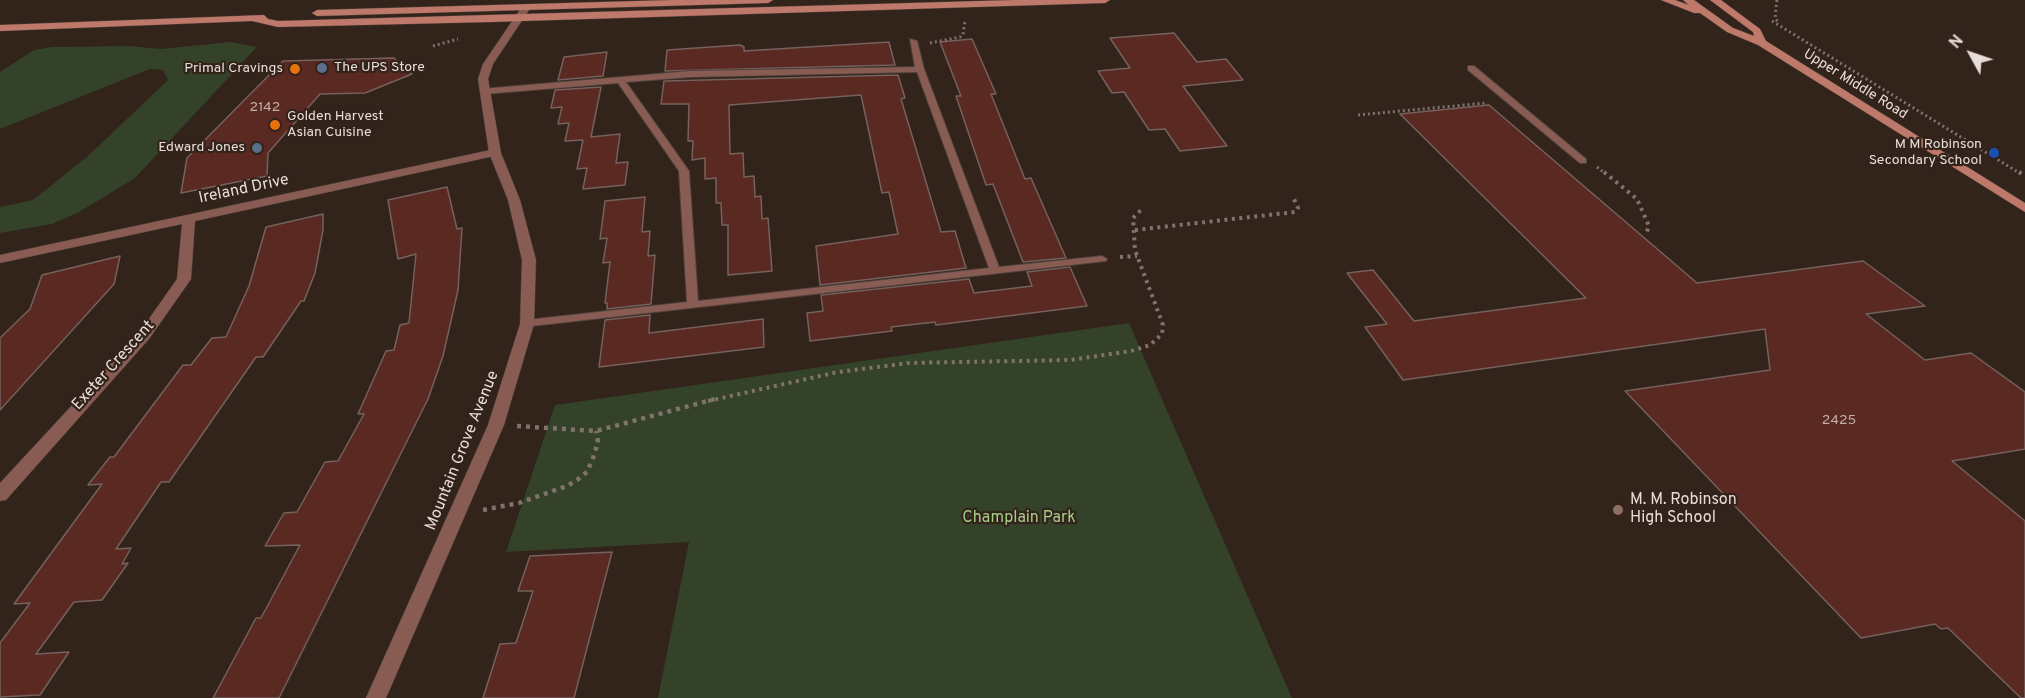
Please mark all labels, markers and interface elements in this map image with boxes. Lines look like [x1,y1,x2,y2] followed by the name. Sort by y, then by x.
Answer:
[1941,24,2001,84] north arrow
[1946,32,1969,53] text: N
[1800,46,1910,124] street label: Upper Middle Road
[334,60,425,76] place label: The UPS Store
[184,61,283,77] place label: Primal Cravings
[315,61,329,75] marker: The UPS Store
[288,62,302,76] marker: Primal Cravings
[250,100,280,116] house number: 2142
[287,109,384,142] place label: Golden Harvest Asian Cuisine
[268,118,282,132] marker: Golden Harvest Asian Cuisine
[1869,137,1982,170] place label: M M Robinson Secondary School
[158,140,245,156] place label: Edward Jones
[250,141,264,155] marker: Edward Jones
[1987,146,2001,160] marker: M M Robinson Secondary School
[197,171,291,209] street label: Ireland Drive
[69,317,159,415] street label: Exeter Crescent
[422,368,504,534] street label: Mountain Grove Avenue
[1822,413,1856,429] house number: 2425
[1630,491,1737,529] place label: M. M. Robinson High School
[1611,503,1625,517] marker: M. M. Robinson High School
[962,509,1076,529] park label: Champlain Park

